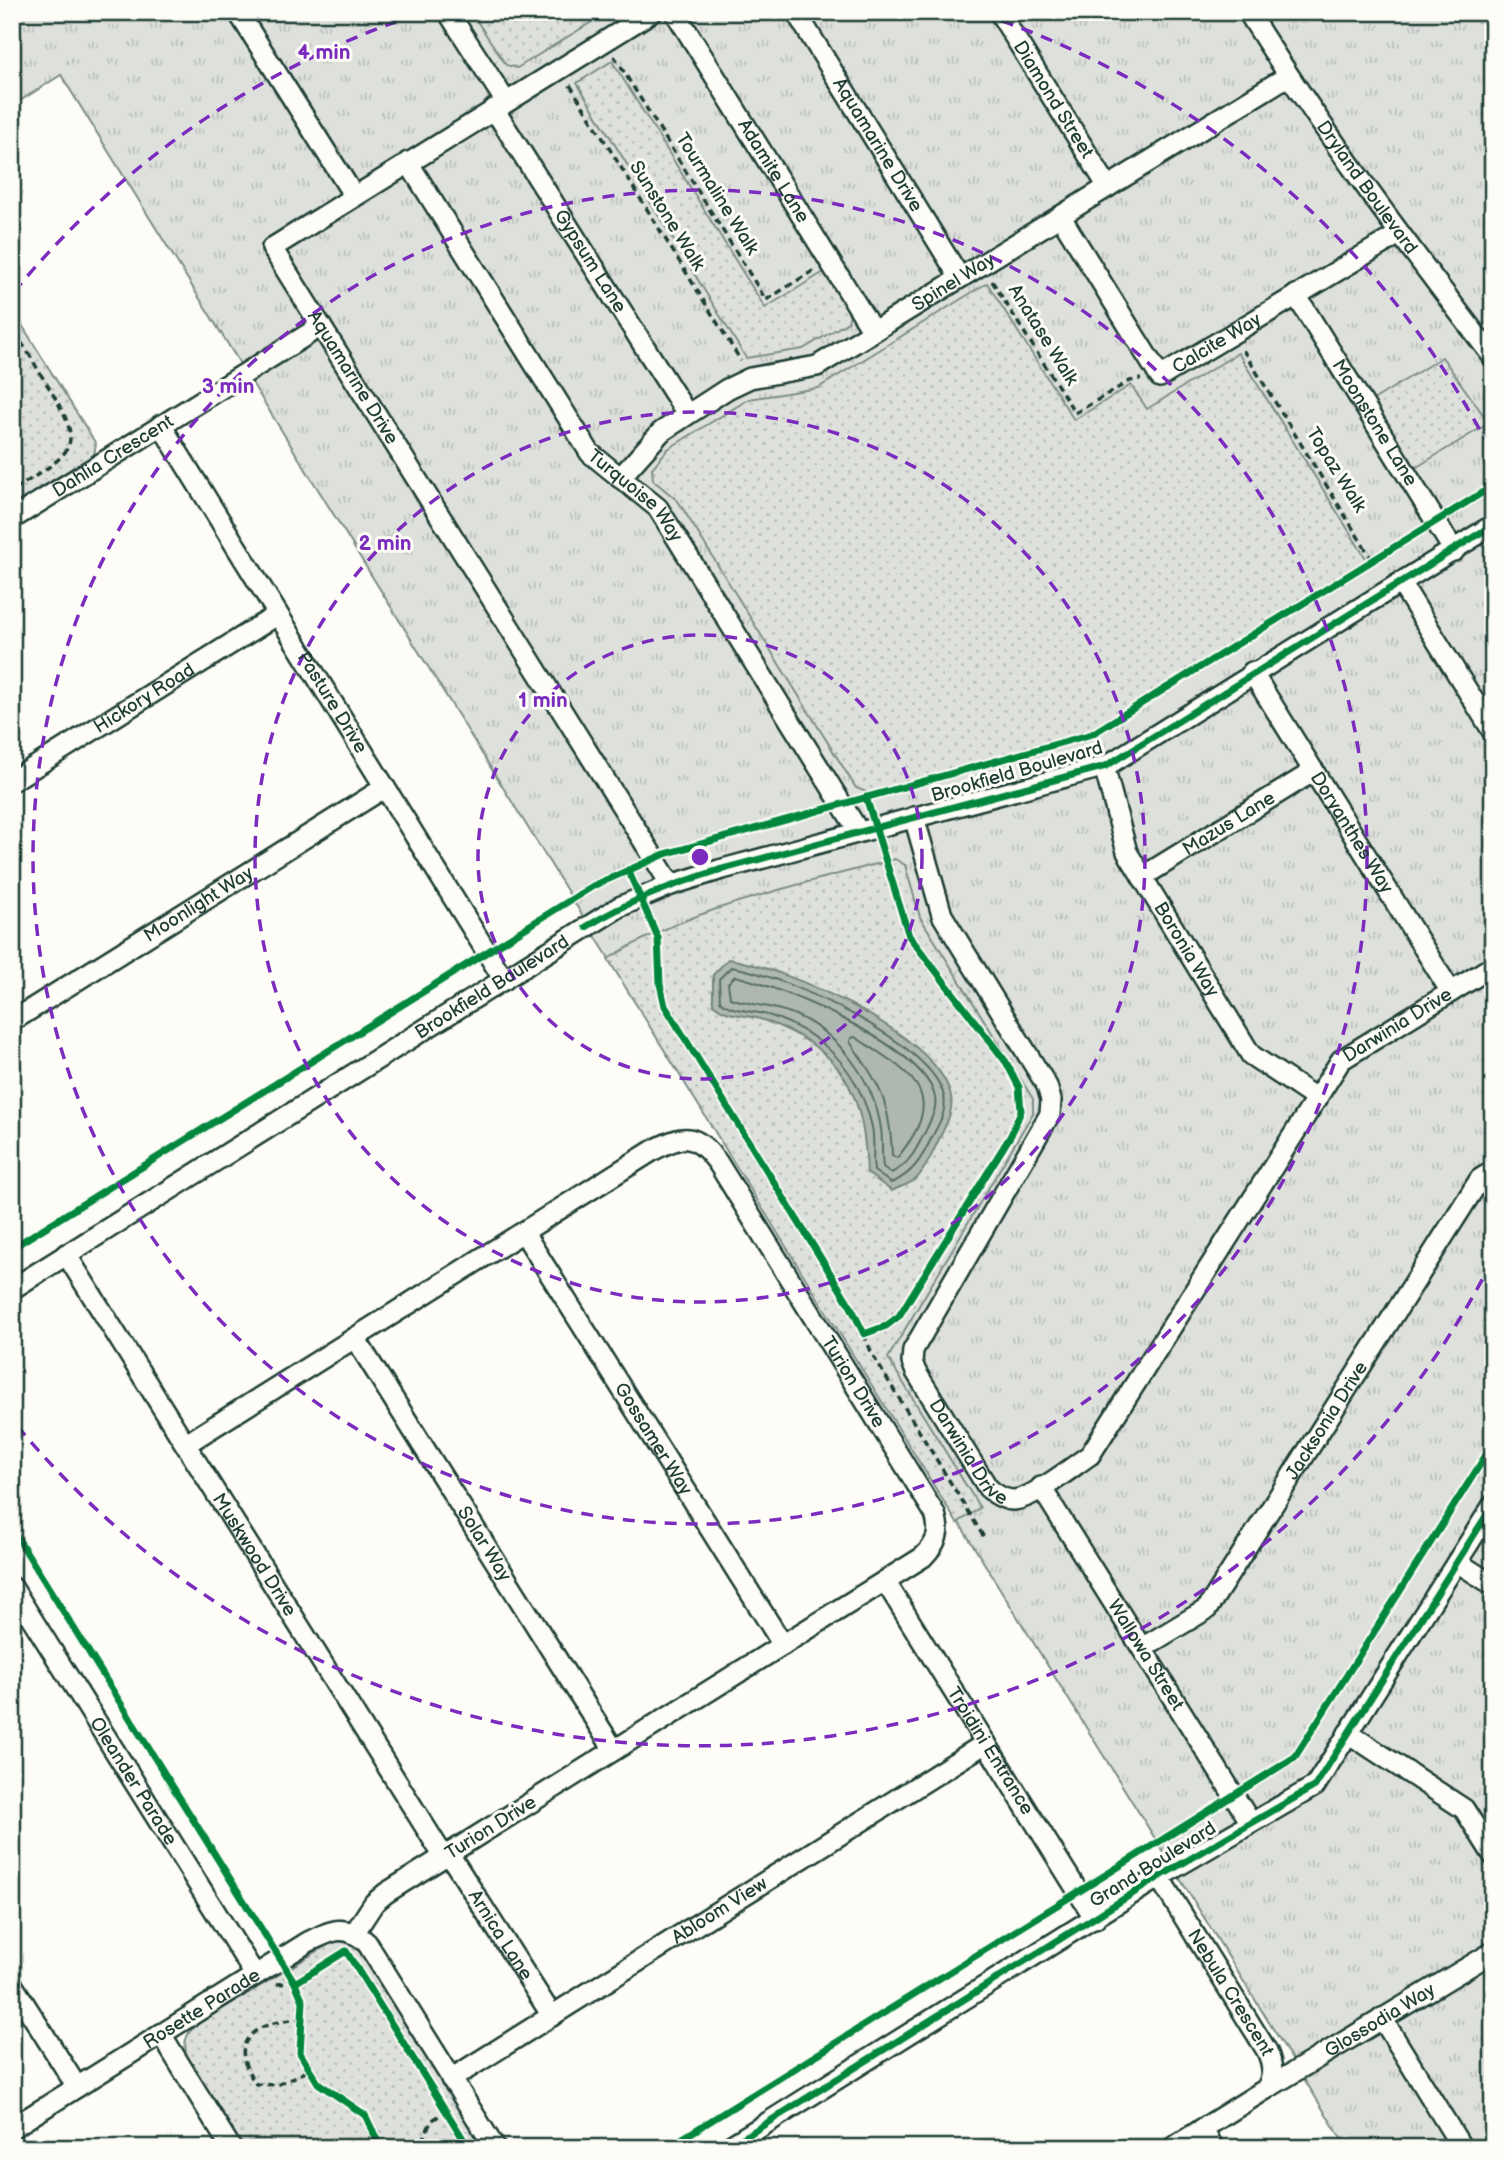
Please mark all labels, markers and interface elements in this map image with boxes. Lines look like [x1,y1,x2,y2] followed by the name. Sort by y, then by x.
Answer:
[1008,36,1099,163] street label: Diamond Street
[298,40,350,65] text: 4 min
[828,73,928,216] street label: Aquamarine Drive
[733,115,814,227] street label: Adamite Lane
[1311,116,1423,259] street label: Dryland Boulevard
[670,129,764,260] street label: Tourmaline Walk
[624,157,710,276] street label: Sunstone Walk
[549,205,631,317] street label: Gypsum Lane
[908,248,999,316] street label: Spinel Way
[1003,280,1084,390] street label: Anatase Walk
[303,306,403,448] street label: Aquamarine Drive
[1168,308,1265,379] street label: Calcite Way
[1327,355,1423,490] street label: Moonstone Lane
[202,374,254,399] text: 3 min
[48,410,178,502] street label: Dahlia Crescent
[1301,423,1372,517] street label: Topaz Walk
[583,444,688,546] street label: Turquoise Way
[358,531,412,556] text: 2 min
[292,647,372,757] street label: Pasture Drive
[90,658,199,738] street label: Hickory Road
[518,688,568,713] text: 1 min
[929,736,1105,808] street label: Brookfield Boulevard
[1305,767,1398,898] street label: Doryanthes Way
[1178,786,1279,861] street label: Mazus Lane
[688,845,712,869] centre of rings
[139,861,258,947] street label: Moonlight Way
[1149,898,1224,1001] street label: Boronia Way
[411,930,573,1044] street label: Brookfield Boulevard
[1339,983,1456,1068] street label: Darwinia Drive
[817,1332,890,1432] street label: Turion Drive
[1281,1357,1373,1484] street label: Jacksonia Drive
[609,1378,697,1500] street label: Gossamer Way
[924,1395,1011,1510] street label: Darwinia Drive
[207,1489,302,1620] street label: Muskwood Drive
[452,1502,517,1586] street label: Solar Way
[1103,1595,1189,1715] street label: Wallowa Street
[942,1683,1039,1819] street label: Troidini Entrance
[85,1713,182,1849] street label: Oleander Parade
[441,1791,541,1865] street label: Turion Drive
[1086,1817,1220,1913] street label: Grand Boulevard
[667,1872,772,1949] street label: Abloom View
[463,1885,538,1985] street label: Arnica Lane
[1183,1925,1279,2059] street label: Nebula Crescent
[139,1963,264,2054] street label: Rosette Parade
[1320,1978,1440,2062] street label: Glossodia Way

